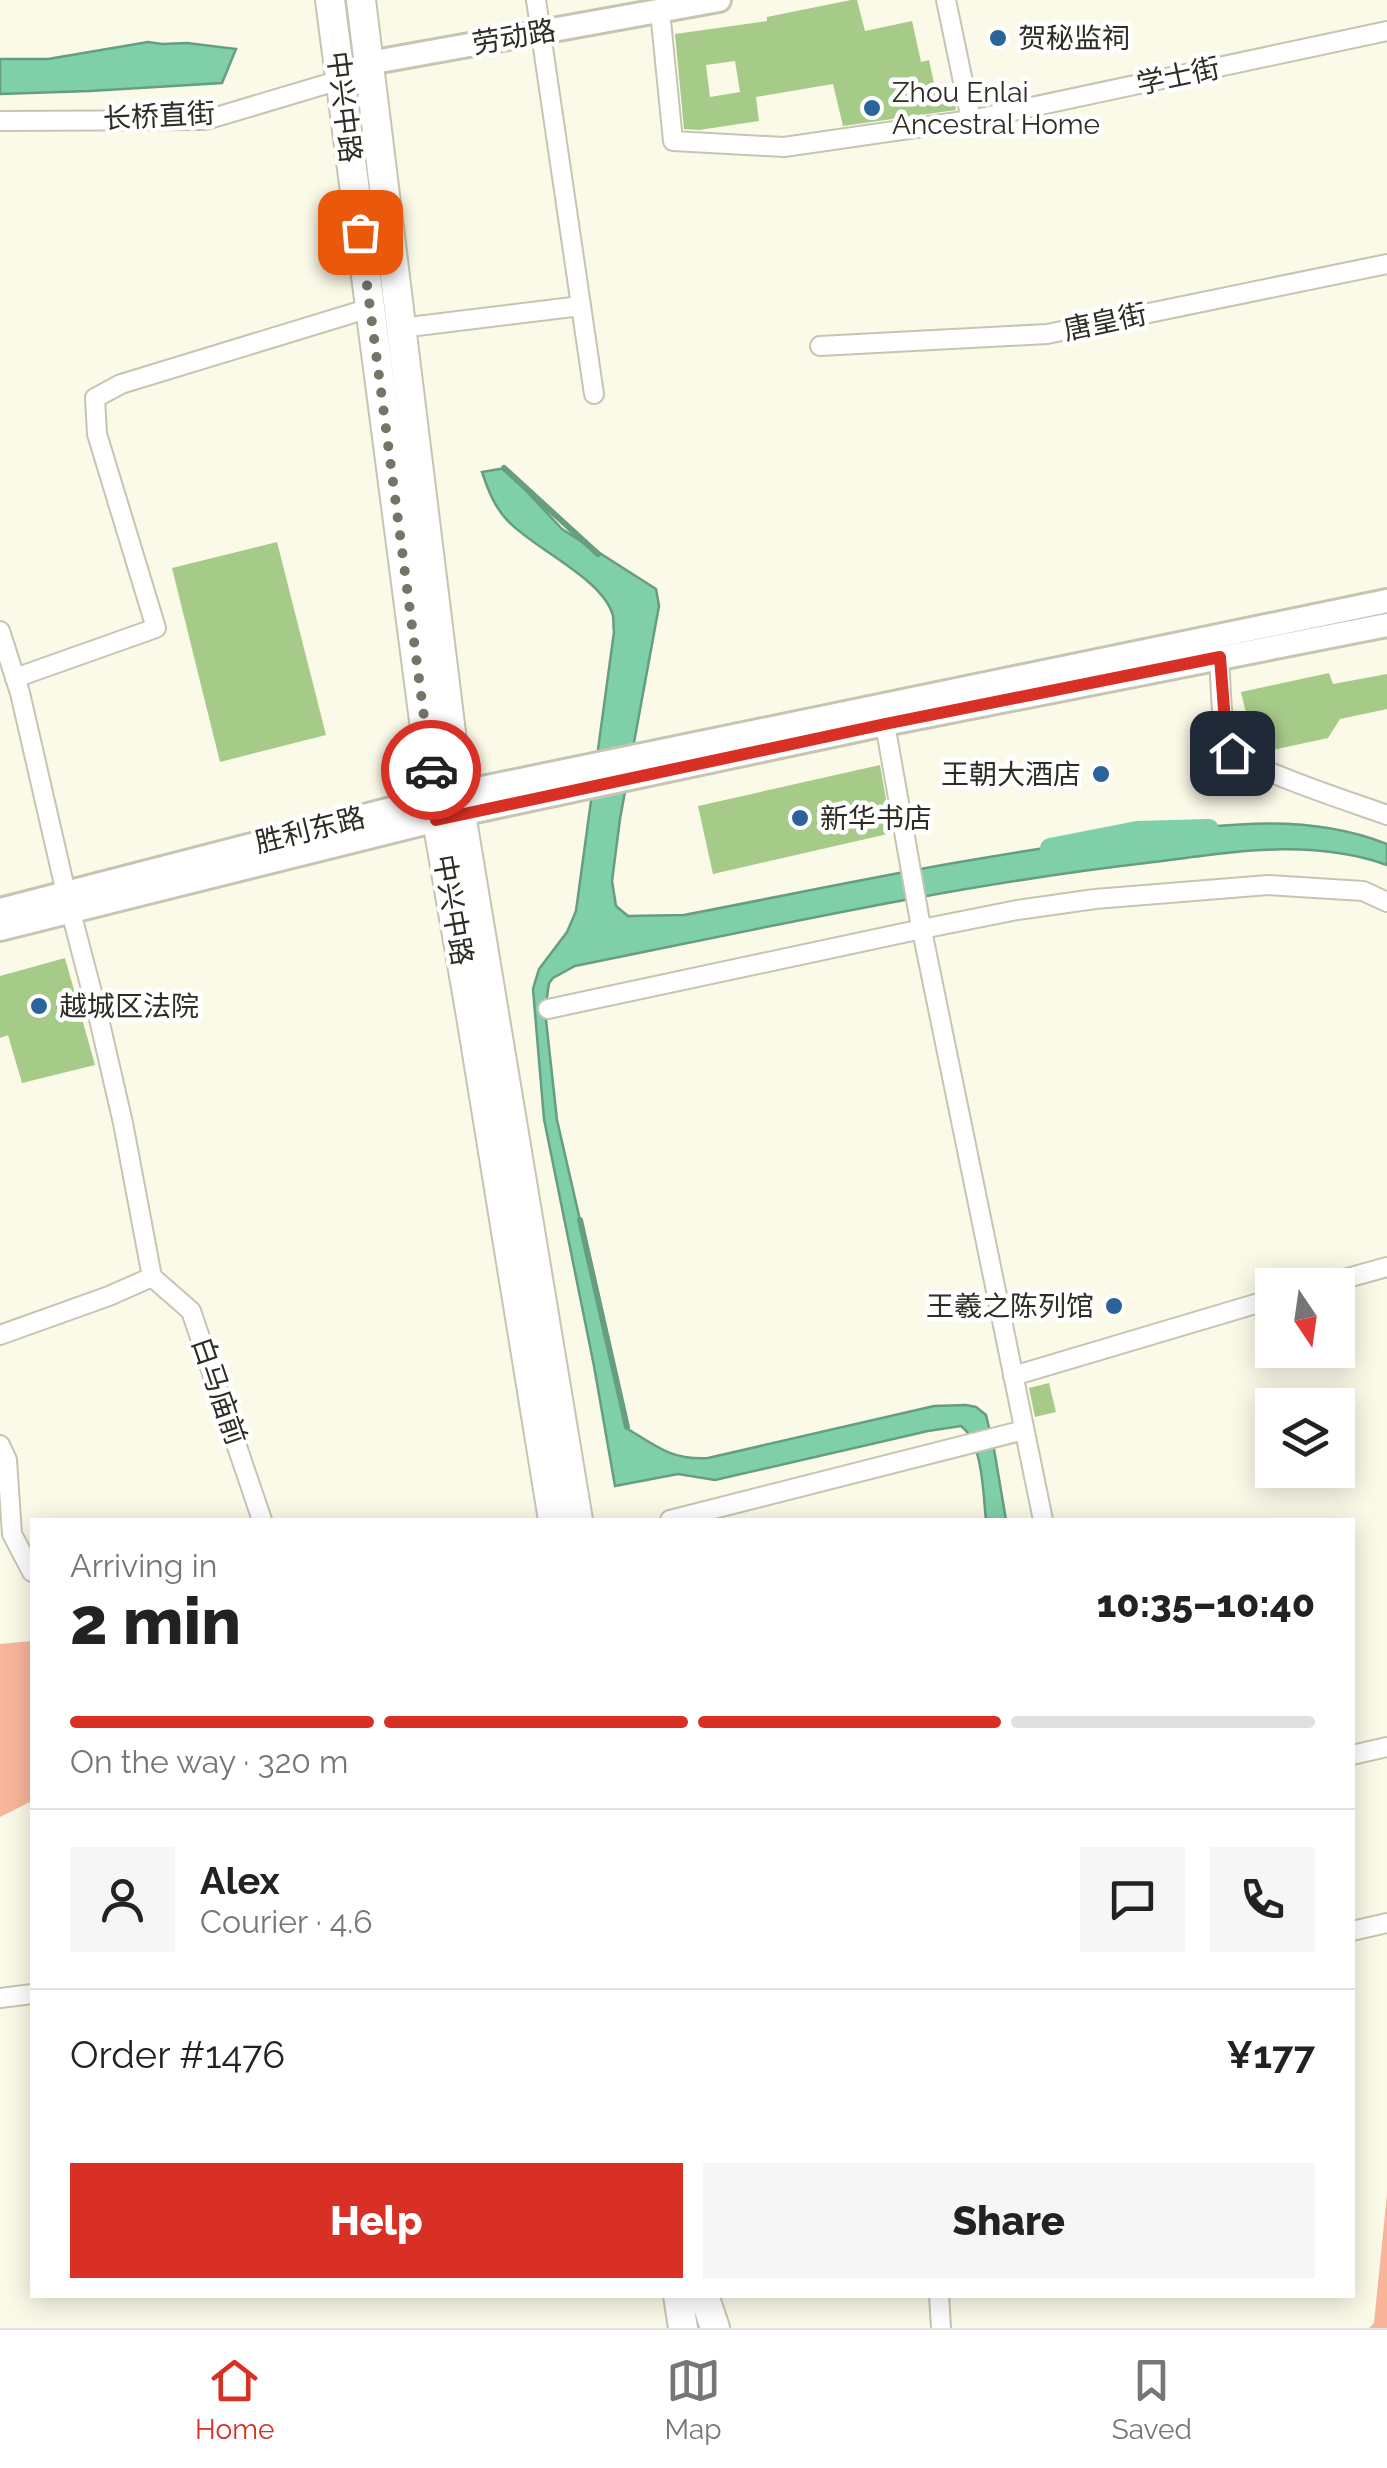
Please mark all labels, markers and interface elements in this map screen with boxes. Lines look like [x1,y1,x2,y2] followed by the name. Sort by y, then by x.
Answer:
[470,13,558,61] street label: 劳动路
[1018,22,1130,55] place label: 贺秘监祠
[987,27,1009,49] marker: 贺秘监祠
[321,49,367,165] street label: 中兴中路
[1133,51,1223,101] street label: 学士街
[892,76,1100,141] place label: Zhou Enlai Ancestral Home
[102,97,216,135] street label: 长桥直街
[861,97,883,119] marker: Zhou Enlai Ancestral Home
[318,190,403,275] pin
[333,205,388,260] icon: bag
[1060,297,1150,347] street label: 唐皇街
[1190,711,1275,796] pin
[381,720,481,820] courier
[1205,726,1260,781] icon: home
[404,743,459,798] icon: car
[941,758,1081,791] place label: 王朝大酒店
[1090,763,1112,785] marker: 王朝大酒店
[252,800,368,860] street label: 胜利东路
[820,802,932,835] place label: 新华书店
[789,807,811,829] marker: 新华书店
[427,852,479,968] street label: 中兴中路
[59,990,199,1023] place label: 越城区法院
[28,995,50,1017] marker: 越城区法院
[1255,1268,1355,1368] north arrow
[1255,1268,1355,1488] map controls
[926,1290,1094,1323] place label: 王羲之陈列馆
[1103,1295,1125,1317] marker: 王羲之陈列馆
[185,1333,253,1449] street label: 白马庙前
[1255,1388,1355,1488] button: layers
[70,1547,217,1584] text: Arriving in
[1097,1581,1315,1626] text: 10:35–10:40
[70,1583,241,1659] text: 2 min
[70,1743,348,1780] text: On the way · 320 m
[70,1847,175,1952] button: person
[1080,1847,1185,1952] button: chat
[1210,1847,1315,1952] button: phone
[200,1858,280,1903] text: Alex
[200,1903,373,1940] text: Courier · 4.6
[70,2032,285,2077] text: Order #1476
[1226,2032,1315,2077] text: ¥177
[70,2163,683,2278] button: Help
[703,2163,1315,2278] button: Share
[195,2353,274,2446] tab: Home
[665,2353,722,2446] tab: Map
[1112,2353,1192,2446] tab: Saved

